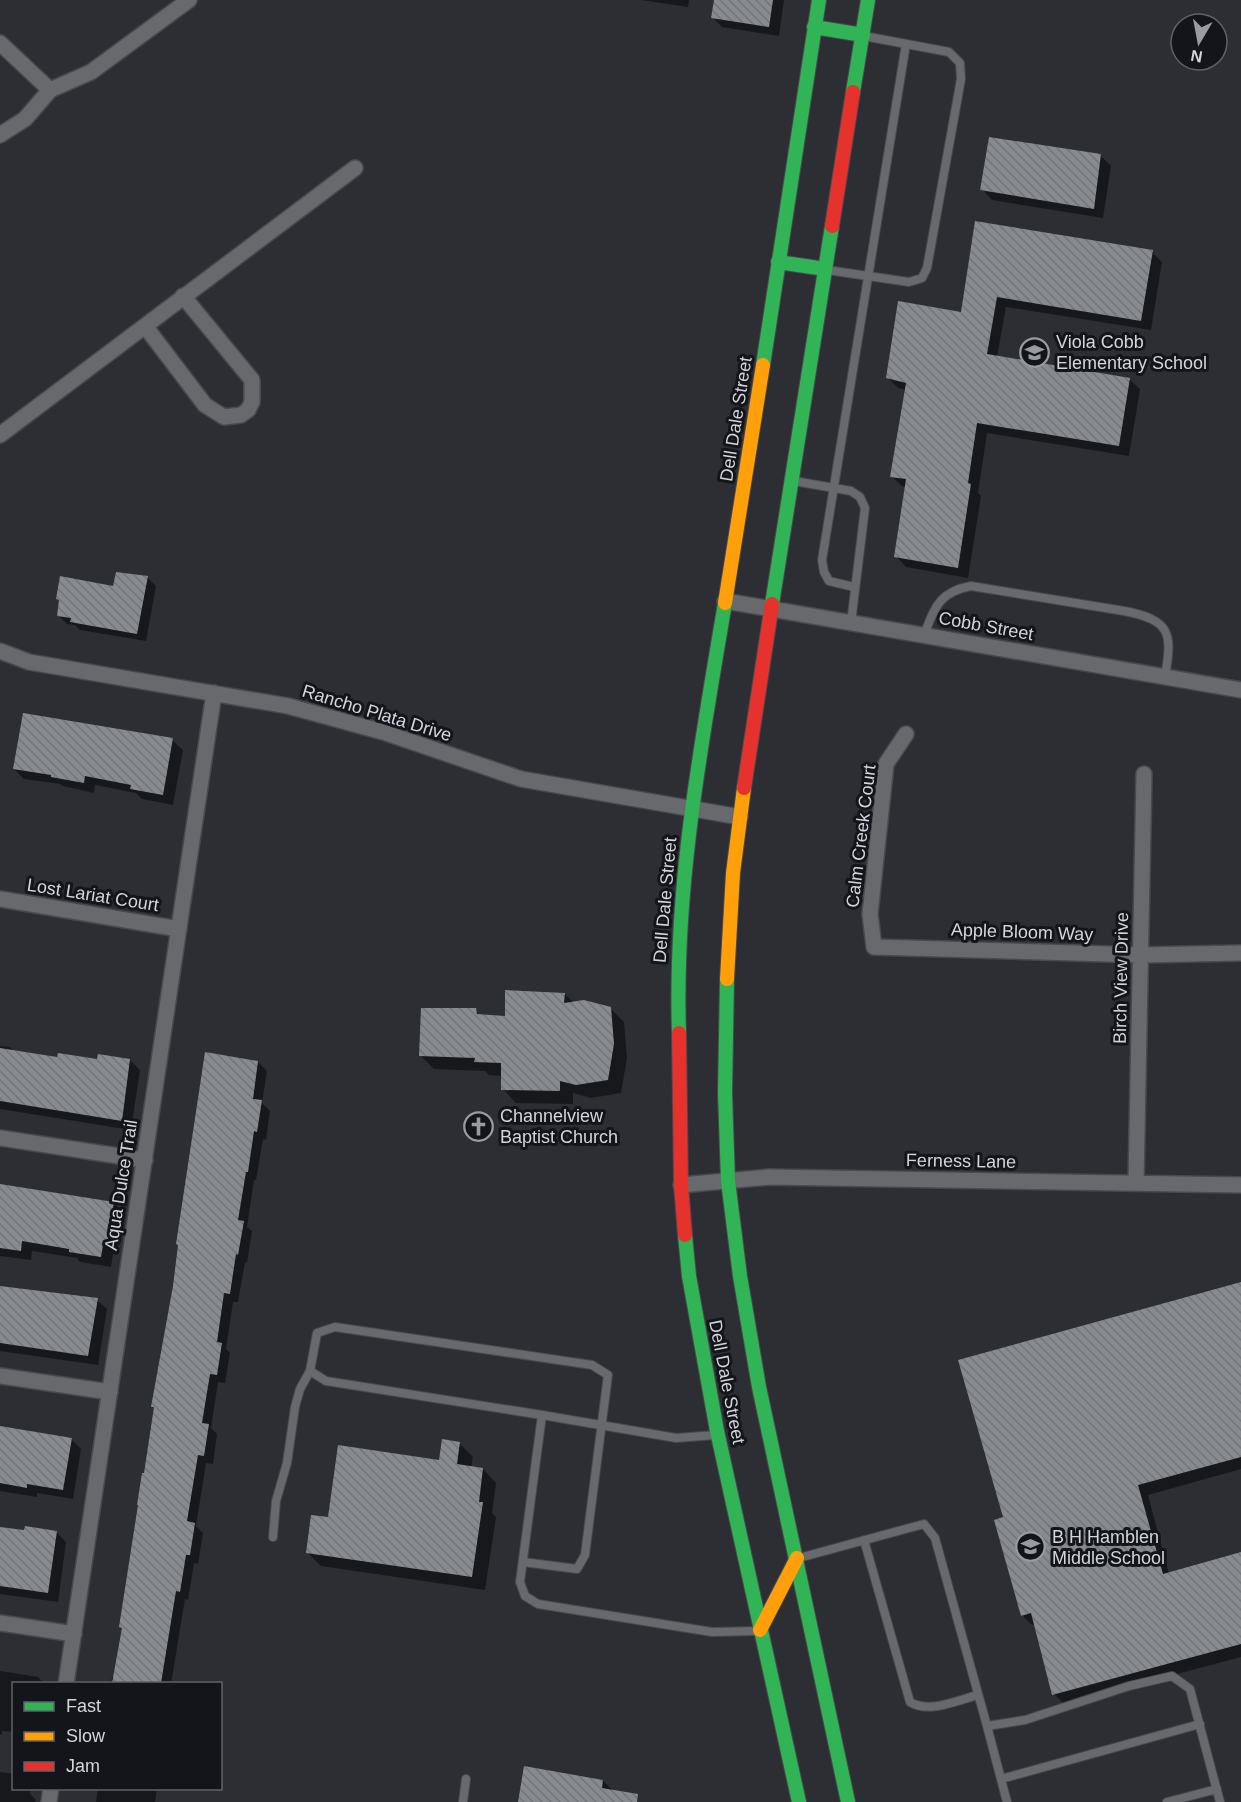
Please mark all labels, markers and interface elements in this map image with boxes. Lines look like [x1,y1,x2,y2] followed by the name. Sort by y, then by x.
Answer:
[1169,12,1229,72] north arrow
[1189,47,1204,66] text: N
[1056,332,1207,373] place label: Viola Cobb Elementary School
[1019,336,1051,368] school or university icon: Viola Cobb Elementary School
[716,355,756,483] street label: Dell Dale Street
[937,608,1035,644] street label: Cobb Street
[300,681,454,745] street label: Rancho Plata Drive
[842,763,880,909] street label: Calm Creek Court
[650,836,680,964] street label: Dell Dale Street
[26,875,160,915] street label: Lost Lariat Court
[1110,912,1132,1044] street label: Birch View Drive
[950,920,1094,944] street label: Apple Bloom Way
[500,1106,618,1147] place label: Channelview Baptist Church
[463,1110,495,1142] church icon: Channelview Baptist Church
[101,1118,141,1252] street label: Aqua Dulce Trail
[906,1150,1016,1172] street label: Ferness Lane
[705,1318,749,1446] street label: Dell Dale Street
[1052,1527,1165,1568] place label: B H Hamblen Middle School
[1015,1531,1047,1563] school or university icon: B H Hamblen Middle School
[12,1682,222,1790] legend
[66,1696,101,1716] text: Fast
[66,1726,106,1746] text: Slow
[66,1756,100,1776] text: Jam

